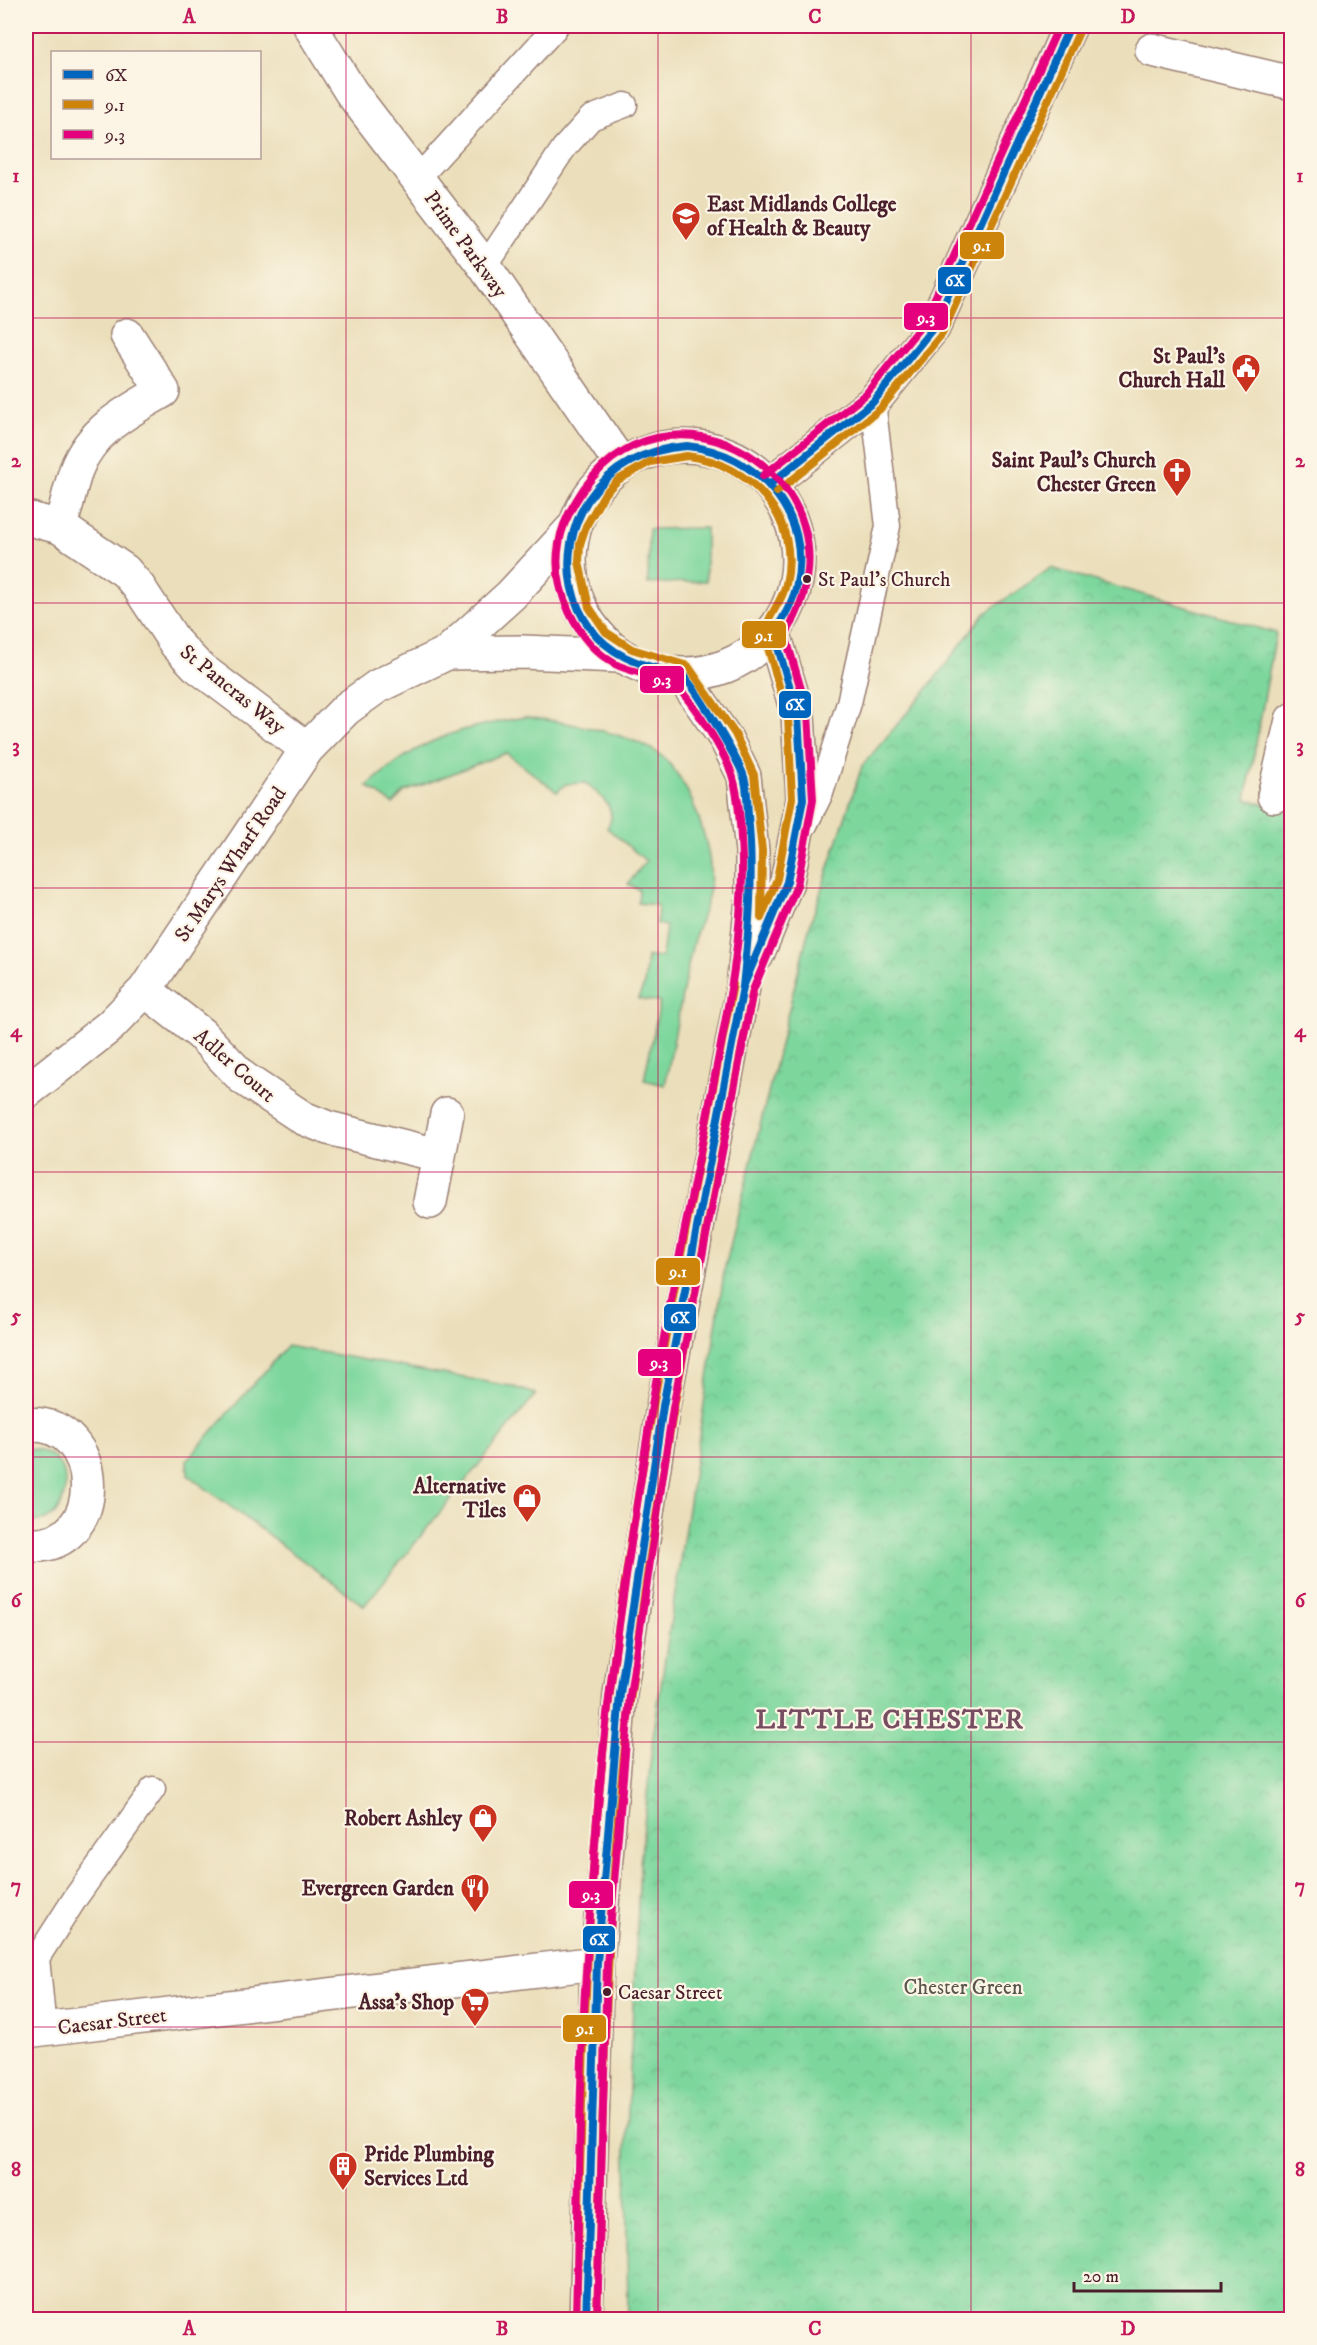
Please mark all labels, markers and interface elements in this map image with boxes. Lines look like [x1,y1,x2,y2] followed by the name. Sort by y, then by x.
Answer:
[182,5,197,30] text: A
[496,5,508,30] text: B
[808,5,822,30] text: C
[1121,5,1136,30] text: D
[51,51,261,159] legend
[105,65,127,87] text: 6X
[104,95,125,117] text: 9.1
[104,125,125,147] text: 9.3
[12,164,20,189] text: 1
[1296,164,1304,189] text: 1
[418,186,513,304] street label: Prime Parkway
[707,192,897,242] place label: East Midlands College of Health & Beauty
[670,200,702,242] school or university icon: East Midlands College of Health & Beauty
[959,231,1005,260] line badge: 9.1
[972,236,991,256] text: 9.1
[937,266,972,295] line badge: 6X
[945,271,965,291] text: 6X
[903,302,949,331] line badge: 9.3
[916,308,935,328] text: 9.3
[1119,344,1226,394] place label: St Paul's Church Hall
[1230,352,1262,394] public building icon: St Paul's Church Hall
[992,448,1157,498] place label: Saint Paul's Church Chester Green
[11,449,22,474] text: 2
[1295,449,1306,474] text: 2
[1161,456,1193,498] church icon: Saint Paul's Church Chester Green
[818,568,951,593] place label: St Paul's Church
[801,573,813,585] marker: St Paul's Church
[741,620,787,649] line badge: 9.1
[754,626,773,646] text: 9.1
[174,639,291,741] street label: St Pancras Way
[639,665,685,694] line badge: 9.3
[652,670,671,690] text: 9.3
[778,690,812,719] line badge: 6X
[785,695,805,715] text: 6X
[12,734,20,759] text: 3
[1296,734,1304,759] text: 3
[169,781,293,947] street label: St Marys Wharf Road
[10,1019,23,1044] text: 4
[1294,1019,1307,1044] text: 4
[188,1023,281,1109] street label: Adler Court
[655,1257,701,1286] line badge: 9.1
[668,1262,687,1282] text: 9.1
[663,1303,697,1332] line badge: 6X
[10,1304,21,1329] text: 5
[1294,1304,1305,1329] text: 5
[670,1308,690,1328] text: 6X
[637,1348,682,1377] line badge: 9.3
[649,1353,668,1373] text: 9.3
[412,1474,506,1524] place label: Alternative Tiles
[511,1482,543,1524] shop icon: Alternative Tiles
[11,1589,23,1614] text: 6
[1295,1589,1307,1614] text: 6
[756,1703,1024,1737] district label: LITTLE CHESTER
[467,1802,499,1844] shop icon: Robert Ashley
[344,1806,463,1832] place label: Robert Ashley
[459,1872,491,1914] restaurant icon: Evergreen Garden
[11,1874,21,1899] text: 7
[1295,1874,1305,1899] text: 7
[301,1876,455,1902] place label: Evergreen Garden
[568,1880,614,1909] line badge: 9.3
[581,1885,600,1905] text: 9.3
[582,1925,616,1953] line badge: 6X
[589,1930,609,1950] text: 6X
[903,1975,1023,2001] park label: Chester Green
[618,1981,722,2006] place label: Caesar Street
[459,1986,491,2028] supermarket icon: Assa's Shop
[601,1986,613,1998] marker: Caesar Street
[358,1990,454,2016] place label: Assa's Shop
[56,2002,168,2042] street label: Caesar Street
[562,2014,607,2043] line badge: 9.1
[575,2019,594,2039] text: 9.1
[364,2142,494,2192] place label: Pride Plumbing Services Ltd
[327,2150,359,2192] building icon: Pride Plumbing Services Ltd
[11,2158,21,2183] text: 8
[1295,2158,1305,2183] text: 8
[1074,2255,1221,2293] scale bar
[1083,2266,1119,2288] text: 20 m
[182,2317,197,2342] text: A
[496,2317,508,2342] text: B
[808,2317,822,2342] text: C
[1121,2317,1136,2342] text: D

